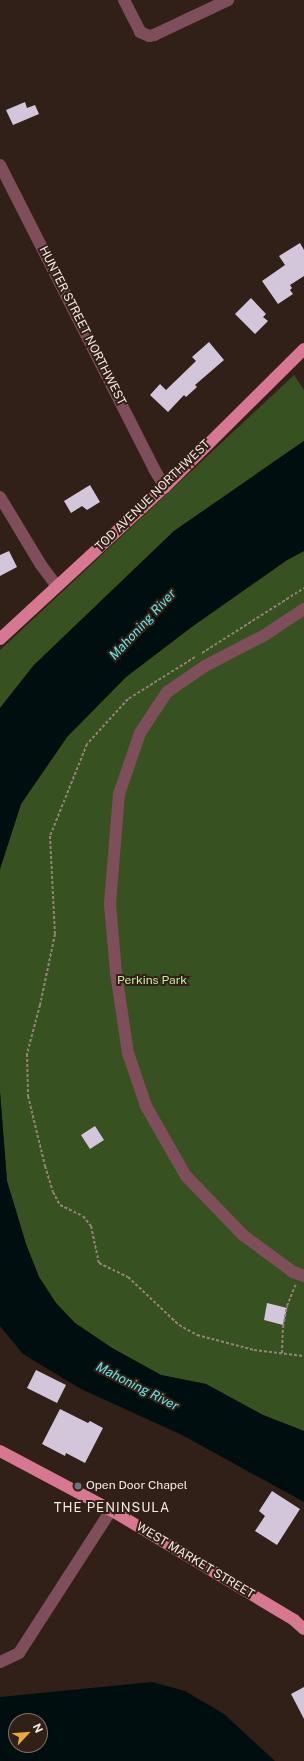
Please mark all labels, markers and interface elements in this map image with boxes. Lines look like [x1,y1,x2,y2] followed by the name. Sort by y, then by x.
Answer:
[35,244,129,408] street label: HUNTER STREET NORTHWEST
[93,437,213,555] street label: TOD AVENUE NORTHWEST
[106,587,180,663] water label: Mahoning River
[117,974,187,988] park label: Perkins Park
[93,1359,181,1415] water label: Mahoning River
[86,1479,187,1493] place label: Open Door Chapel
[73,1481,83,1491] marker: Open Door Chapel
[54,1500,170,1516] district label: THE PENINSULA
[133,1520,257,1602] street label: WEST MARKET STREET
[8,1713,48,1753] north arrow
[31,1722,45,1735] text: N

